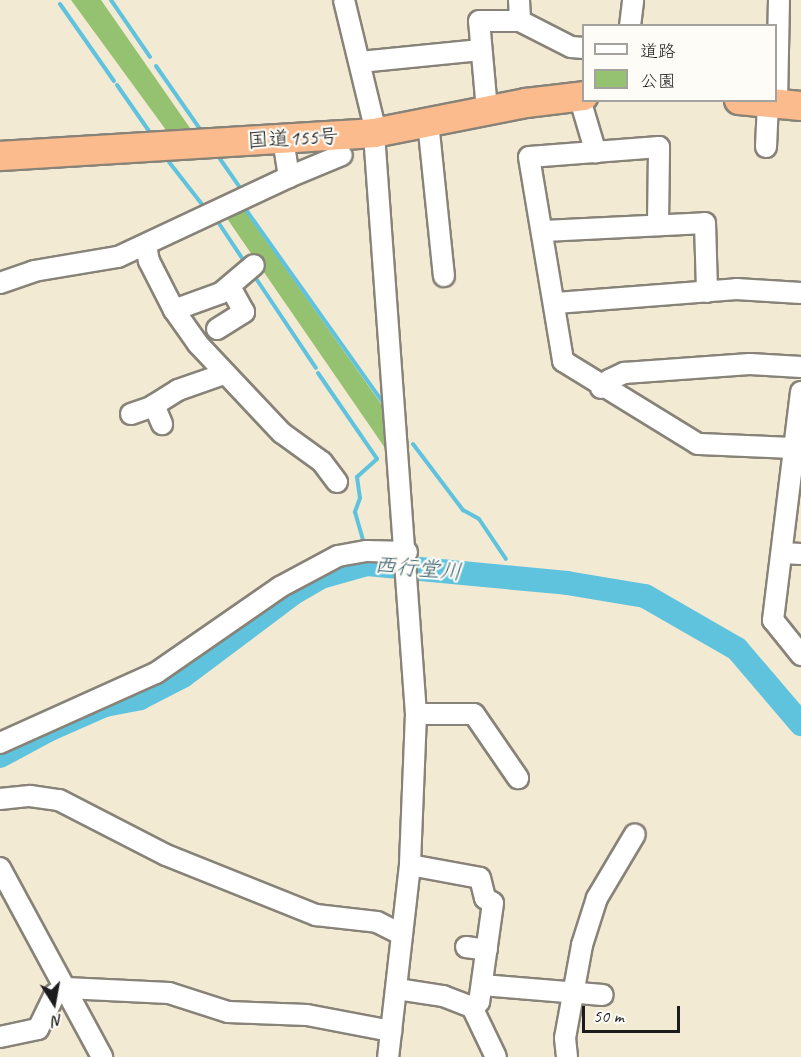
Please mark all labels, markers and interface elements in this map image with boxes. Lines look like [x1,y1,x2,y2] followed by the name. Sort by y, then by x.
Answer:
[582,24,777,102] legend
[640,40,676,62] text: 道路
[640,70,676,92] text: 公園
[247,123,339,153] street label: 国道155号
[373,552,463,586] water label: 西行堂川
[24,973,84,1033] north arrow
[585,994,682,1032] scale bar
[593,1005,624,1027] text: 50 m
[51,1010,64,1031] text: N

